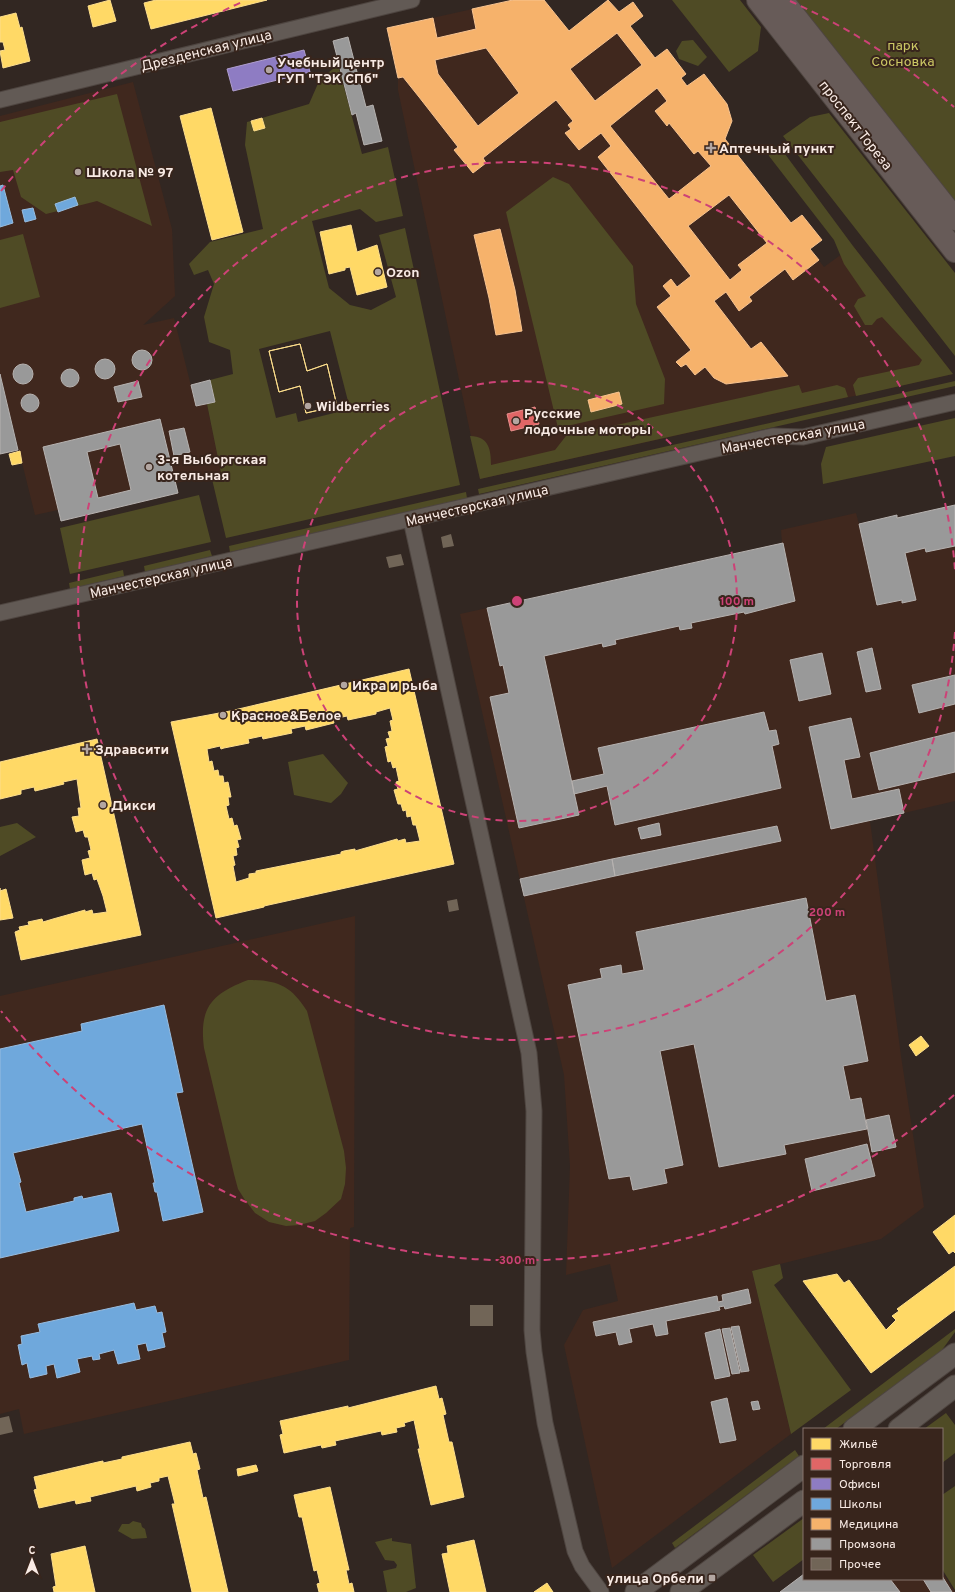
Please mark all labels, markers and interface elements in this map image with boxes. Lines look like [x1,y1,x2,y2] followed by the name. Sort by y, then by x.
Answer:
[139,27,274,76] street label: Дрезденская улица
[871,38,935,71] park label: парк Сосновка
[277,55,385,88] place label: Учебный центр ГУП "ТЭК СПб"
[264,65,274,75] marker: Учебный центр ГУП "ТЭК СПб"
[814,78,895,174] street label: проспект Тореза
[719,141,835,158] place label: Аптечный пункт
[706,143,716,153] marker: Аптечный пункт
[86,165,173,182] place label: Школа № 97
[73,167,83,177] marker: Школа № 97
[386,265,419,282] place label: Ozon
[373,267,383,277] marker: Ozon
[316,399,390,416] place label: Wildberries
[303,401,313,411] marker: Wildberries
[524,406,651,439] place label: Русские лодочные моторы
[511,416,521,426] marker: Русские лодочные моторы
[720,416,866,458] street label: Манчестерская улица
[157,452,267,485] place label: 3-я Выборгская котельная
[144,462,154,472] marker: 3-я Выборгская котельная
[405,482,550,531] street label: Манчестерская улица
[89,554,234,603] street label: Манчестерская улица
[510,594,524,608] centre of rings
[720,594,754,610] text: 100 m
[352,678,438,695] place label: Икра и рыба
[339,680,349,690] marker: Икра и рыба
[231,708,342,725] place label: Красное&Белое
[218,710,228,720] marker: Красное&Белое
[95,742,169,759] place label: Здравсити
[82,744,92,754] marker: Здравсити
[111,798,156,815] place label: Дикси
[98,800,108,810] marker: Дикси
[809,905,845,921] text: 200 m
[499,1253,535,1269] text: 300 m
[803,1428,943,1580] legend
[839,1437,878,1453] text: Жильё
[839,1457,891,1473] text: Торговля
[839,1477,880,1493] text: Офисы
[839,1497,882,1513] text: Школы
[839,1517,898,1533] text: Медицина
[839,1537,896,1553] text: Промзона
[12,1540,52,1580] north arrow
[28,1544,36,1558] text: С
[839,1557,881,1573] text: Прочее
[606,1571,704,1588] place label: улица Орбели
[707,1573,717,1583] marker: улица Орбели

